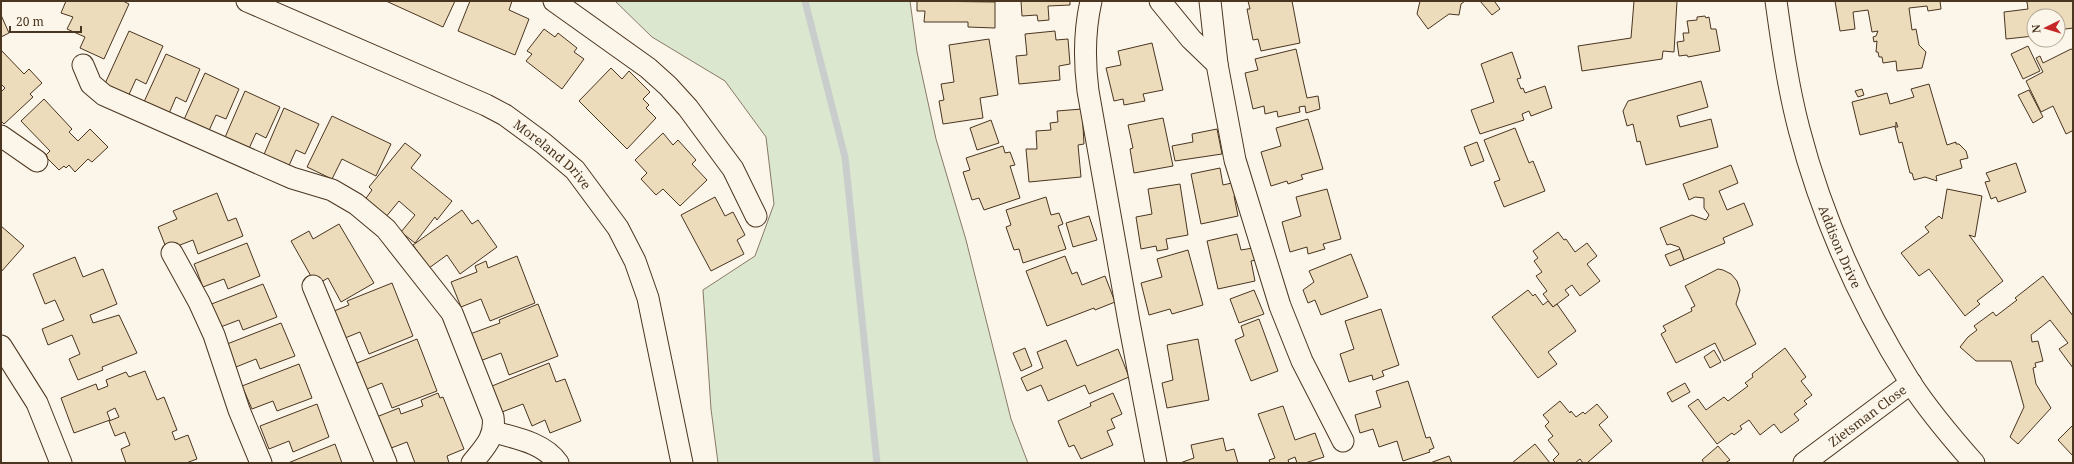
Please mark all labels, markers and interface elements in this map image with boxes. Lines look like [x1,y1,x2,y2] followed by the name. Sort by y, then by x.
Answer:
[10,8,81,34] scale bar
[2026,8,2066,48] north arrow
[16,13,44,30] text: 20 m
[2028,24,2043,34] text: N
[510,115,595,193] street label: Moreland Drive
[1815,203,1866,291] street label: Addison Drive
[1825,381,1910,451] street label: Zietsman Close

